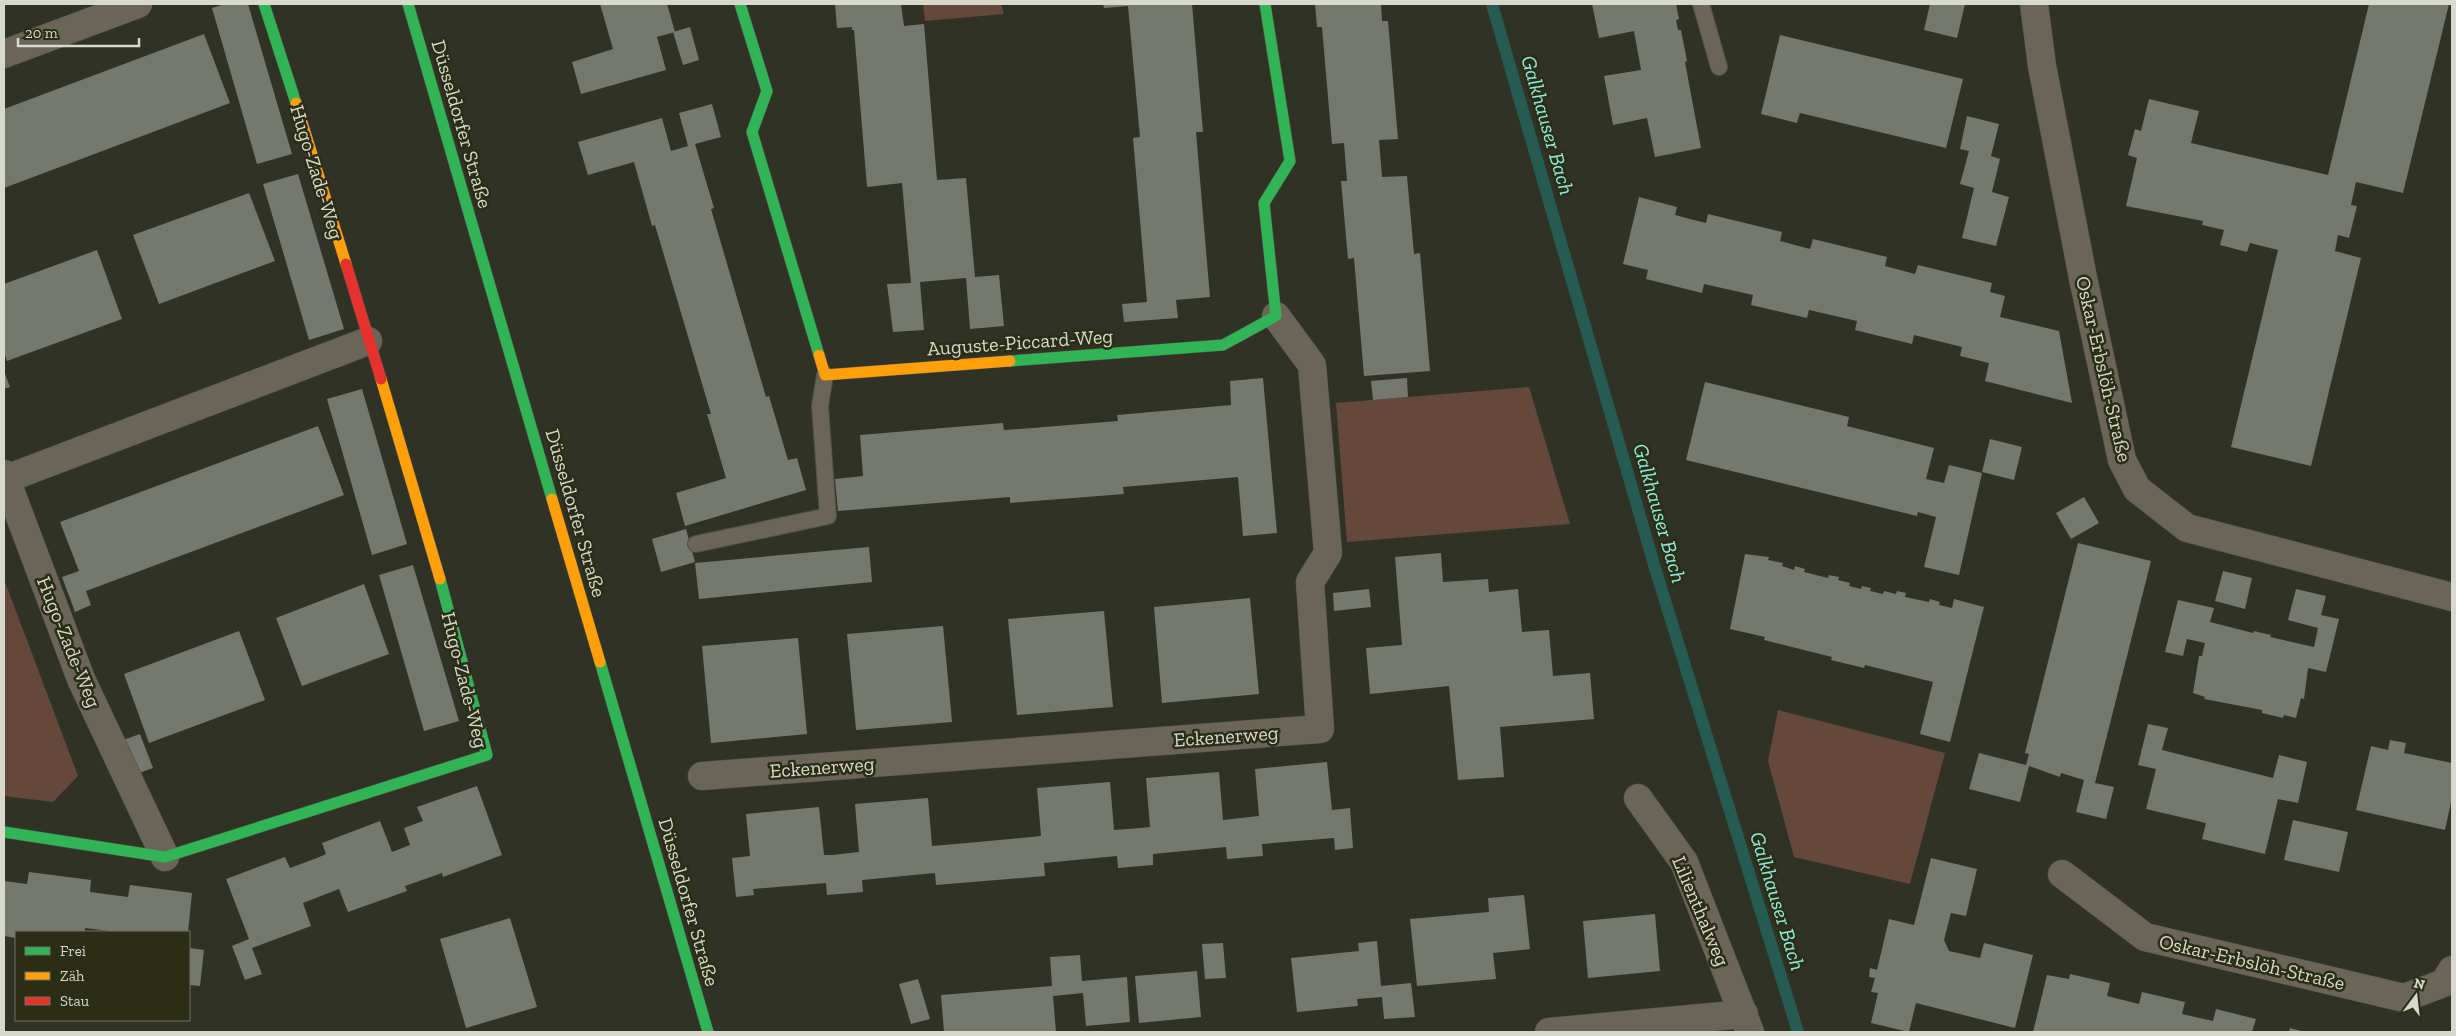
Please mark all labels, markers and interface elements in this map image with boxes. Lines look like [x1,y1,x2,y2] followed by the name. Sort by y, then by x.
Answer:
[18,15,139,47] scale bar
[25,24,58,42] text: 20 m
[426,37,498,211] street label: Düsseldorfer Straße
[1516,52,1580,198] water label: Galkhauser Bach
[285,102,349,242] street label: Hugo-Zade-Weg
[2071,274,2137,464] street label: Oskar-Erbslöh-Straße
[926,324,1114,360] street label: Auguste-Piccard-Weg
[540,426,612,600] street label: Düsseldorfer Straße
[1628,440,1692,586] water label: Galkhauser Bach
[32,573,106,711] street label: Hugo-Zade-Weg
[436,609,494,751] street label: Hugo-Zade-Weg
[1173,720,1279,752] street label: Eckenerweg
[769,751,875,783] street label: Eckenerweg
[653,815,725,989] street label: Düsseldorfer Straße
[1745,829,1811,973] water label: Galkhauser Bach
[1667,852,1735,970] street label: Lilienthalweg
[2157,929,2347,995] street label: Oskar-Erbslöh-Straße
[15,931,190,1021] legend
[60,942,86,960] text: Frei
[60,967,85,985] text: Zäh
[2391,971,2441,1021] north arrow
[2412,974,2427,994] text: N
[60,992,90,1010] text: Stau

